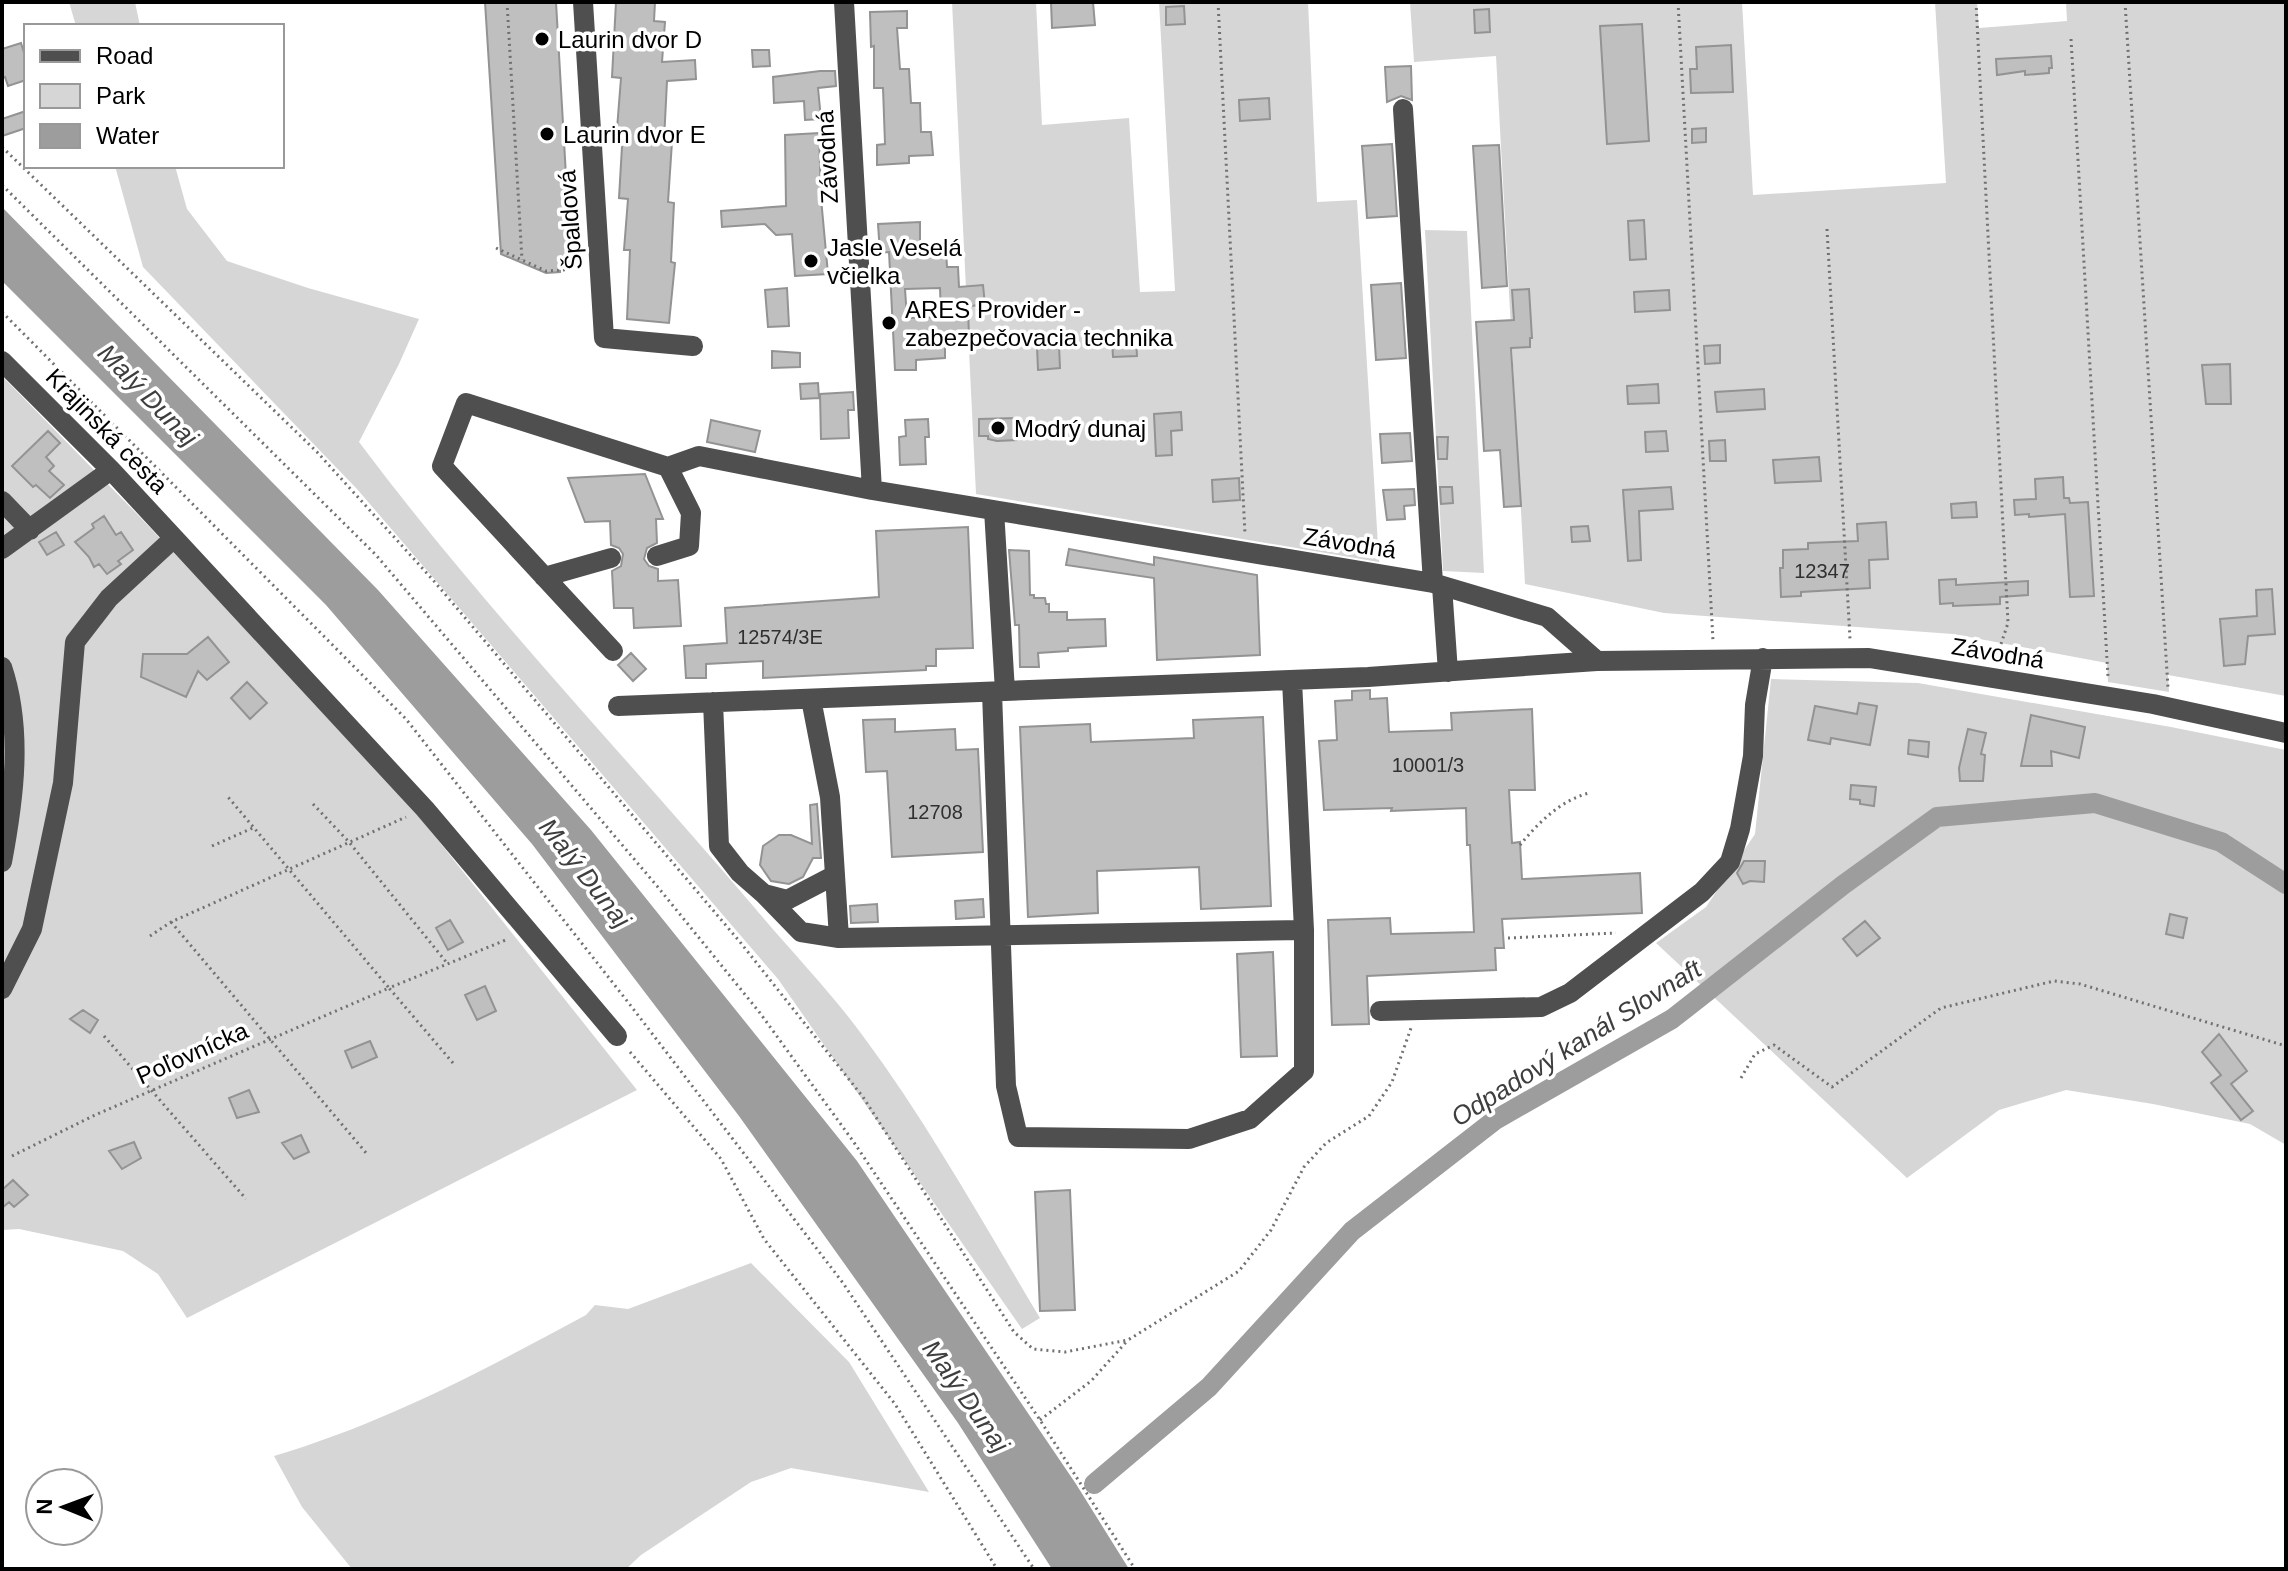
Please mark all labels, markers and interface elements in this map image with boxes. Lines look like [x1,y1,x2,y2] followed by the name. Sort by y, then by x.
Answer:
[24,24,284,168] legend
[558,26,702,53] place label: Laurin dvor D
[533,30,551,48] marker: Laurin dvor D
[96,42,153,69] text: Road
[96,82,146,109] text: Park
[811,109,843,204] street label: Závodná
[563,121,706,148] place label: Laurin dvor E
[96,122,159,149] text: Water
[538,125,556,143] marker: Laurin dvor E
[553,168,587,271] street label: Špaldová
[827,234,962,289] place label: Jasle Veselá včielka
[802,252,820,270] marker: Jasle Veselá včielka
[905,296,1174,351] place label: ARES Provider - zabezpečovacia technika
[880,314,898,332] marker: ARES Provider - zabezpečovacia technika
[92,338,205,453] water label: Malý Dunaj
[41,363,174,499] street label: Krajinská cesta
[1014,415,1146,442] place label: Modrý dunaj
[989,419,1007,437] marker: Modrý dunaj
[1302,522,1399,564] street label: Závodná
[1794,560,1850,582] house number: 12347
[737,626,823,648] house number: 12574/3E
[1950,632,2047,674] street label: Závodná
[1392,754,1464,776] house number: 10001/3
[907,801,963,823] house number: 12708
[533,813,638,934] water label: Malý Dunaj
[1445,953,1708,1132] water label: Odpadový kanál Slovnaft
[132,1016,252,1090] street label: Poľovnícka
[916,1334,1016,1459] water label: Malý Dunaj
[24,1467,104,1547] north arrow
[32,1498,57,1515] text: N

